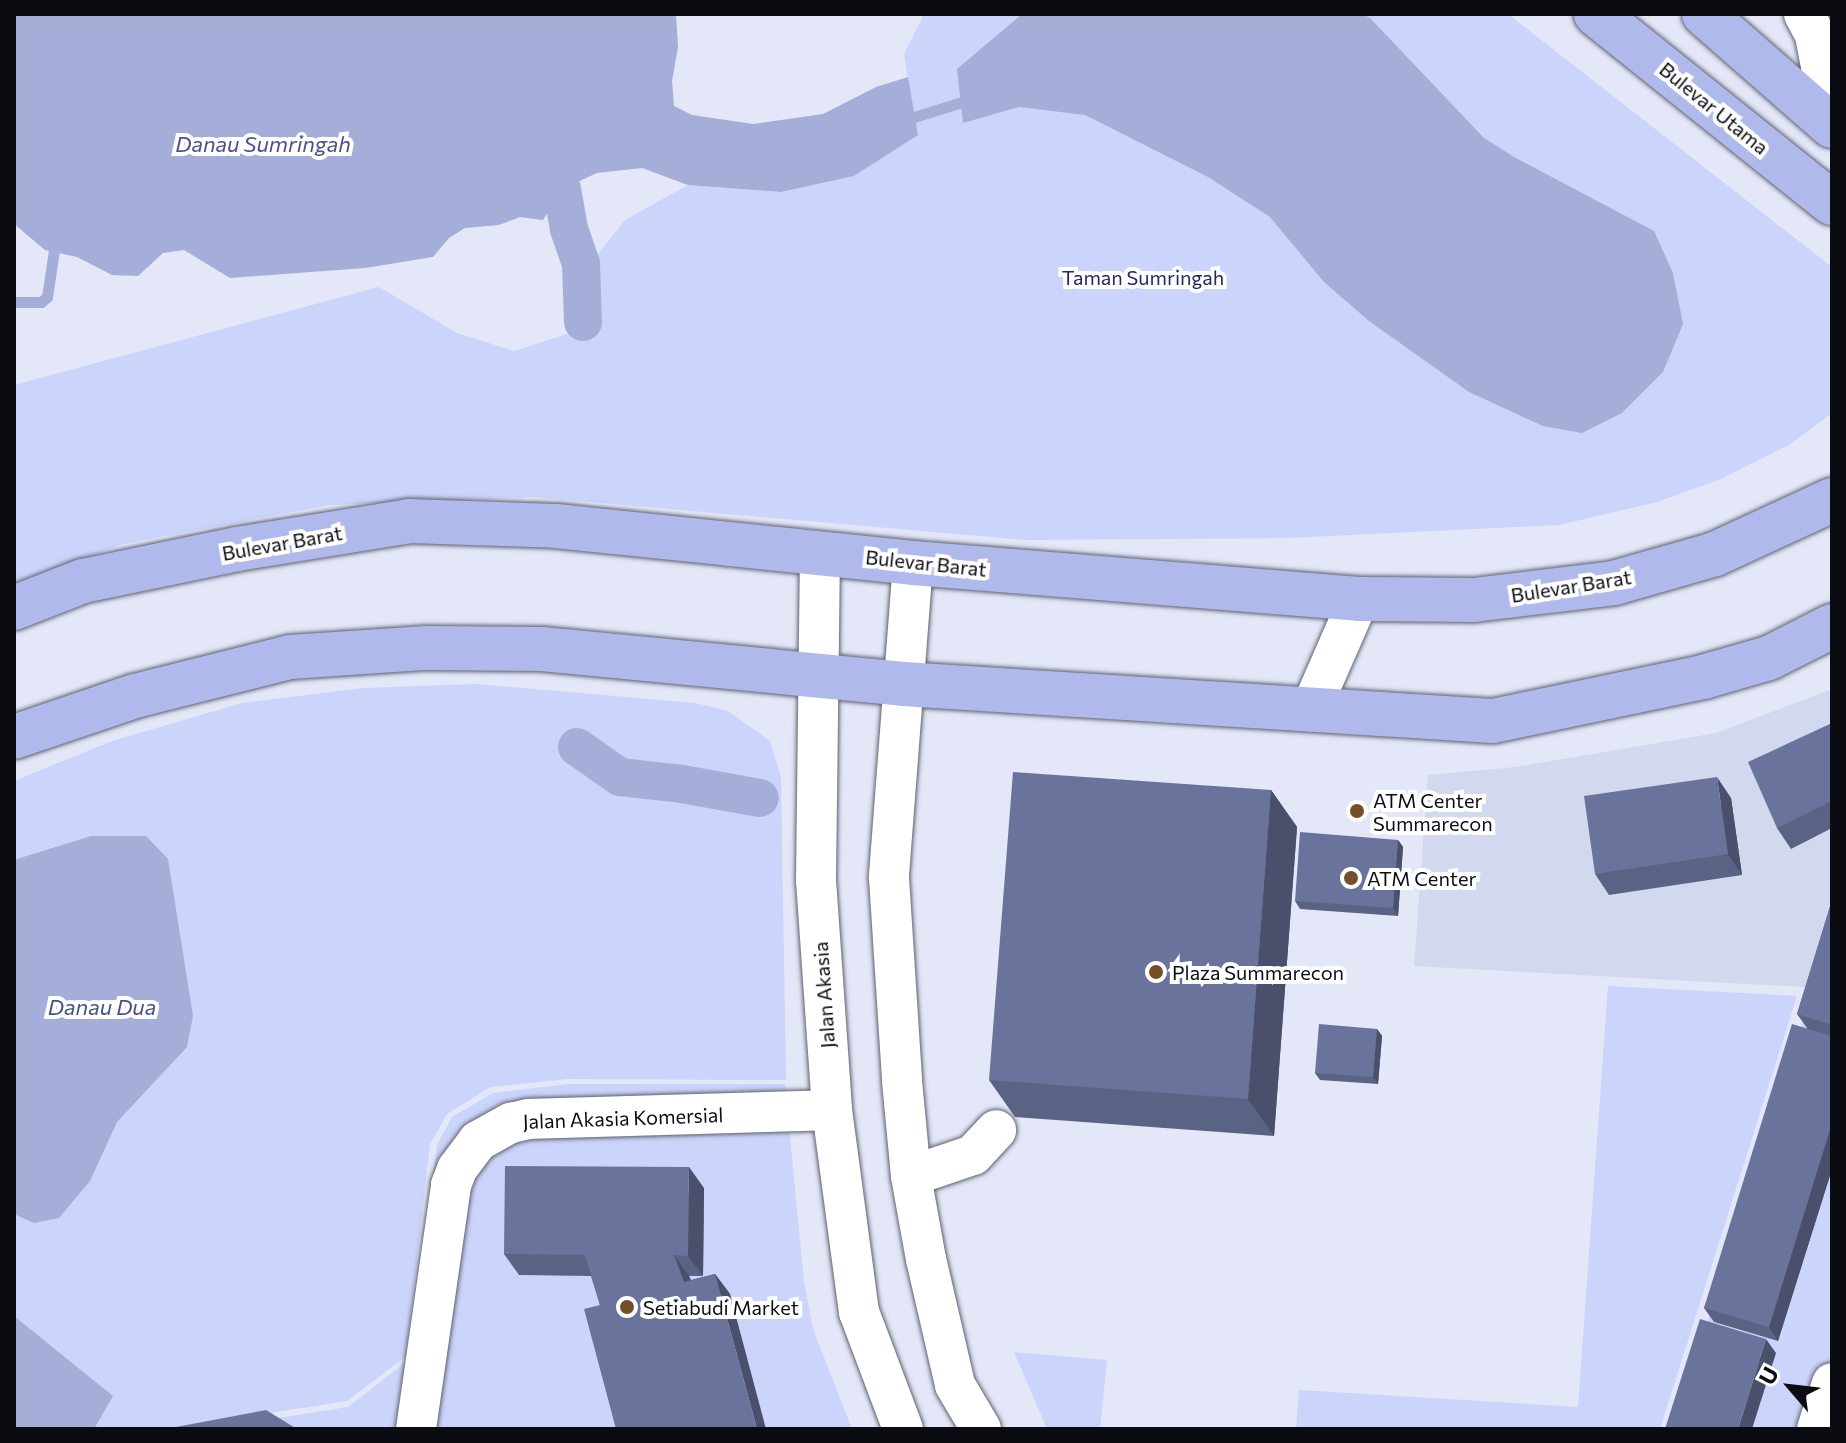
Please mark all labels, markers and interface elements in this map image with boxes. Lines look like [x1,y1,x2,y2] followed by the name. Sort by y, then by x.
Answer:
[1655,57,1773,159] street label: Bulevar Utama
[175,131,351,157] water label: Danau Sumringah
[1062,265,1224,289] park label: Taman Sumringah
[220,521,344,565] street label: Bulevar Barat
[864,545,988,581] street label: Bulevar Barat
[1509,565,1633,607] street label: Bulevar Barat
[1373,788,1493,835] place label: ATM Center Summarecon
[1348,802,1366,820] marker: ATM Center Summarecon
[1367,866,1476,890] place label: ATM Center
[1342,869,1360,887] marker: ATM Center
[808,941,840,1049] street label: Jalan Akasia
[1172,960,1344,984] place label: Plaza Summarecon
[1147,963,1165,981] marker: Plaza Summarecon
[48,994,156,1020] water label: Danau Dua
[522,1103,724,1133] street label: Jalan Akasia Komersial
[643,1295,799,1319] place label: Setiabudi Market
[618,1298,636,1316] marker: Setiabudi Market
[1750,1347,1830,1427] north arrow
[1753,1362,1784,1389] text: U

